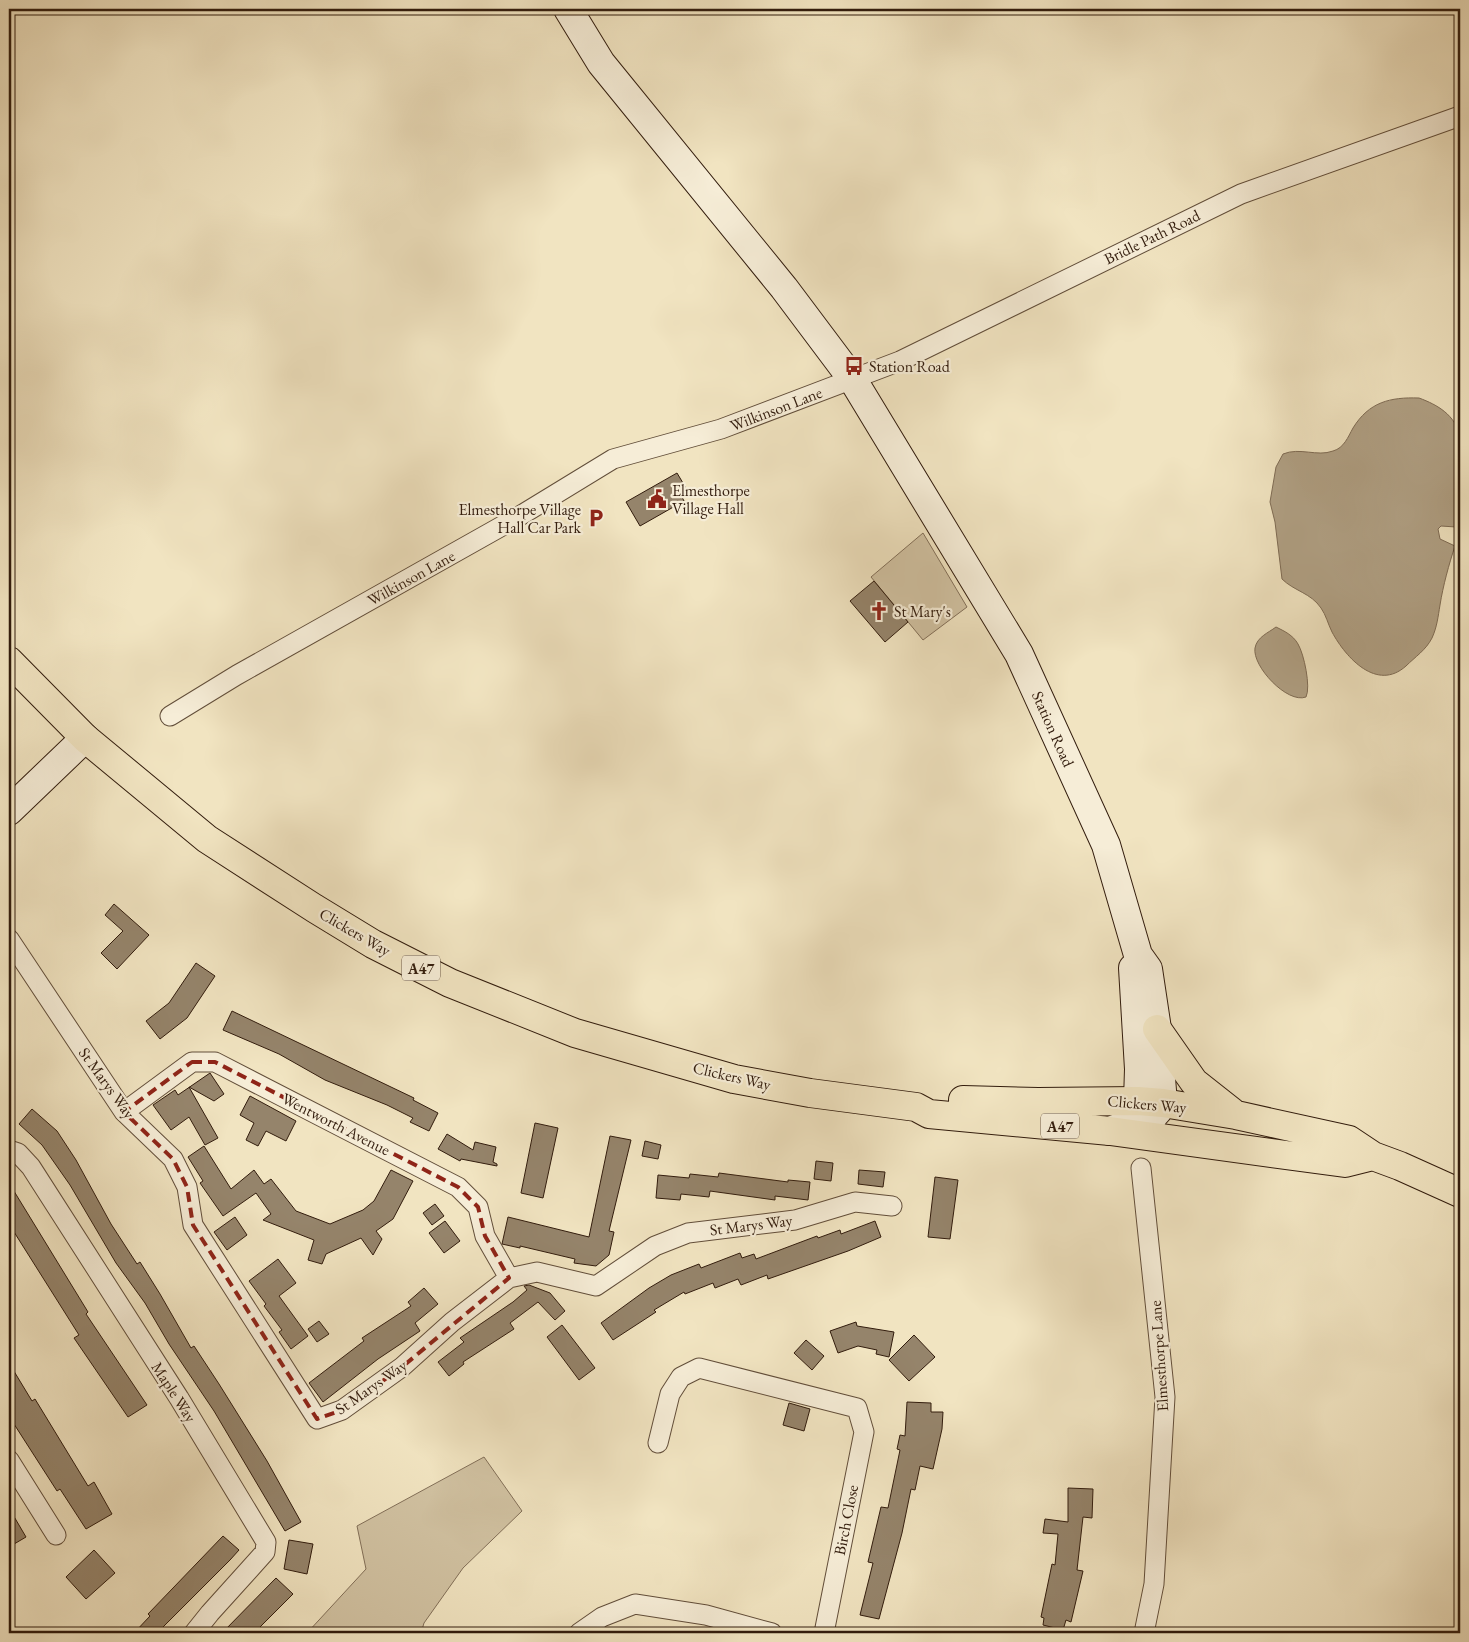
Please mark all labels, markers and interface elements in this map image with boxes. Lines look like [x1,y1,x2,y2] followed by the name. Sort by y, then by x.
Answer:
[1100,204,1204,269] street label: Bridle Path Road
[843,355,865,377] bus stop icon: Station Road
[869,356,951,377] place label: Station Road
[727,382,825,436] street label: Wilkinson Lane
[672,480,750,519] place label: Elmesthorpe Village Hall
[646,488,668,510] public building icon: Elmesthorpe Village Hall
[458,499,581,538] place label: Elmesthorpe Village Hall Car Park
[585,507,607,529] parking icon: Elmesthorpe Village Hall Car Park
[363,545,459,611] street label: Wilkinson Lane
[868,600,890,622] church icon: St Mary's
[894,601,951,622] place label: St Mary's
[1027,688,1079,771] street label: Station Road
[315,903,395,961] street label: Clickers Way
[402,956,440,980] road number: A47
[74,1043,141,1124] street label: St Marys Way
[691,1057,774,1095] street label: Clickers Way
[278,1088,394,1160] street label: Wentworth Avenue
[1107,1090,1188,1118] street label: Clickers Way
[1041,1114,1079,1138] road number: A47
[708,1209,795,1240] street label: St Marys Way
[1145,1300,1173,1412] street label: Elmesthorpe Lane
[331,1354,412,1419] street label: St Marys Way
[147,1358,202,1427] street label: Maple Way
[829,1483,863,1557] street label: Birch Close

